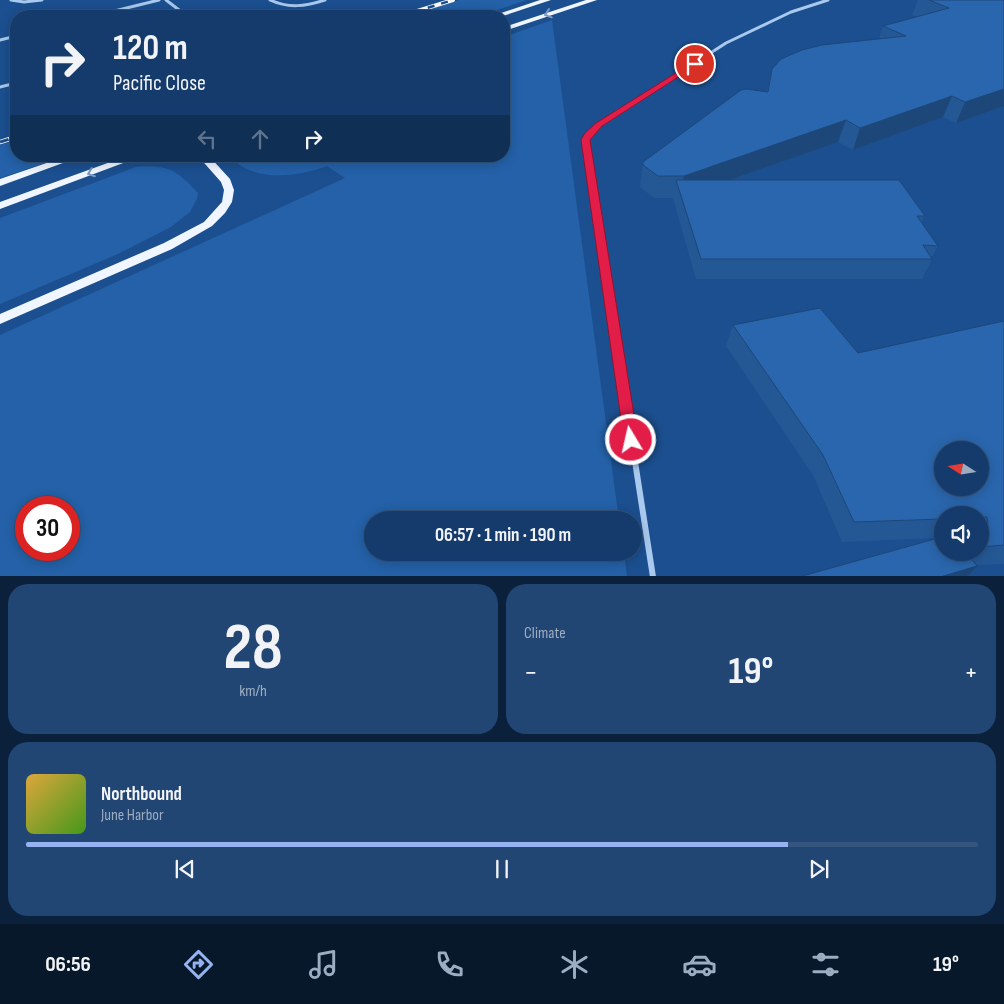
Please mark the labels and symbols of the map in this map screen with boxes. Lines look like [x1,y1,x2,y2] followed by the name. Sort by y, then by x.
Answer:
[545,9,553,19] one-way arrow
[674,43,716,85] pin
[87,167,96,177] one-way arrow
[604,413,656,465] position arrow
[934,441,989,496] north arrow
[15,496,80,561] speed limit sign: 30

